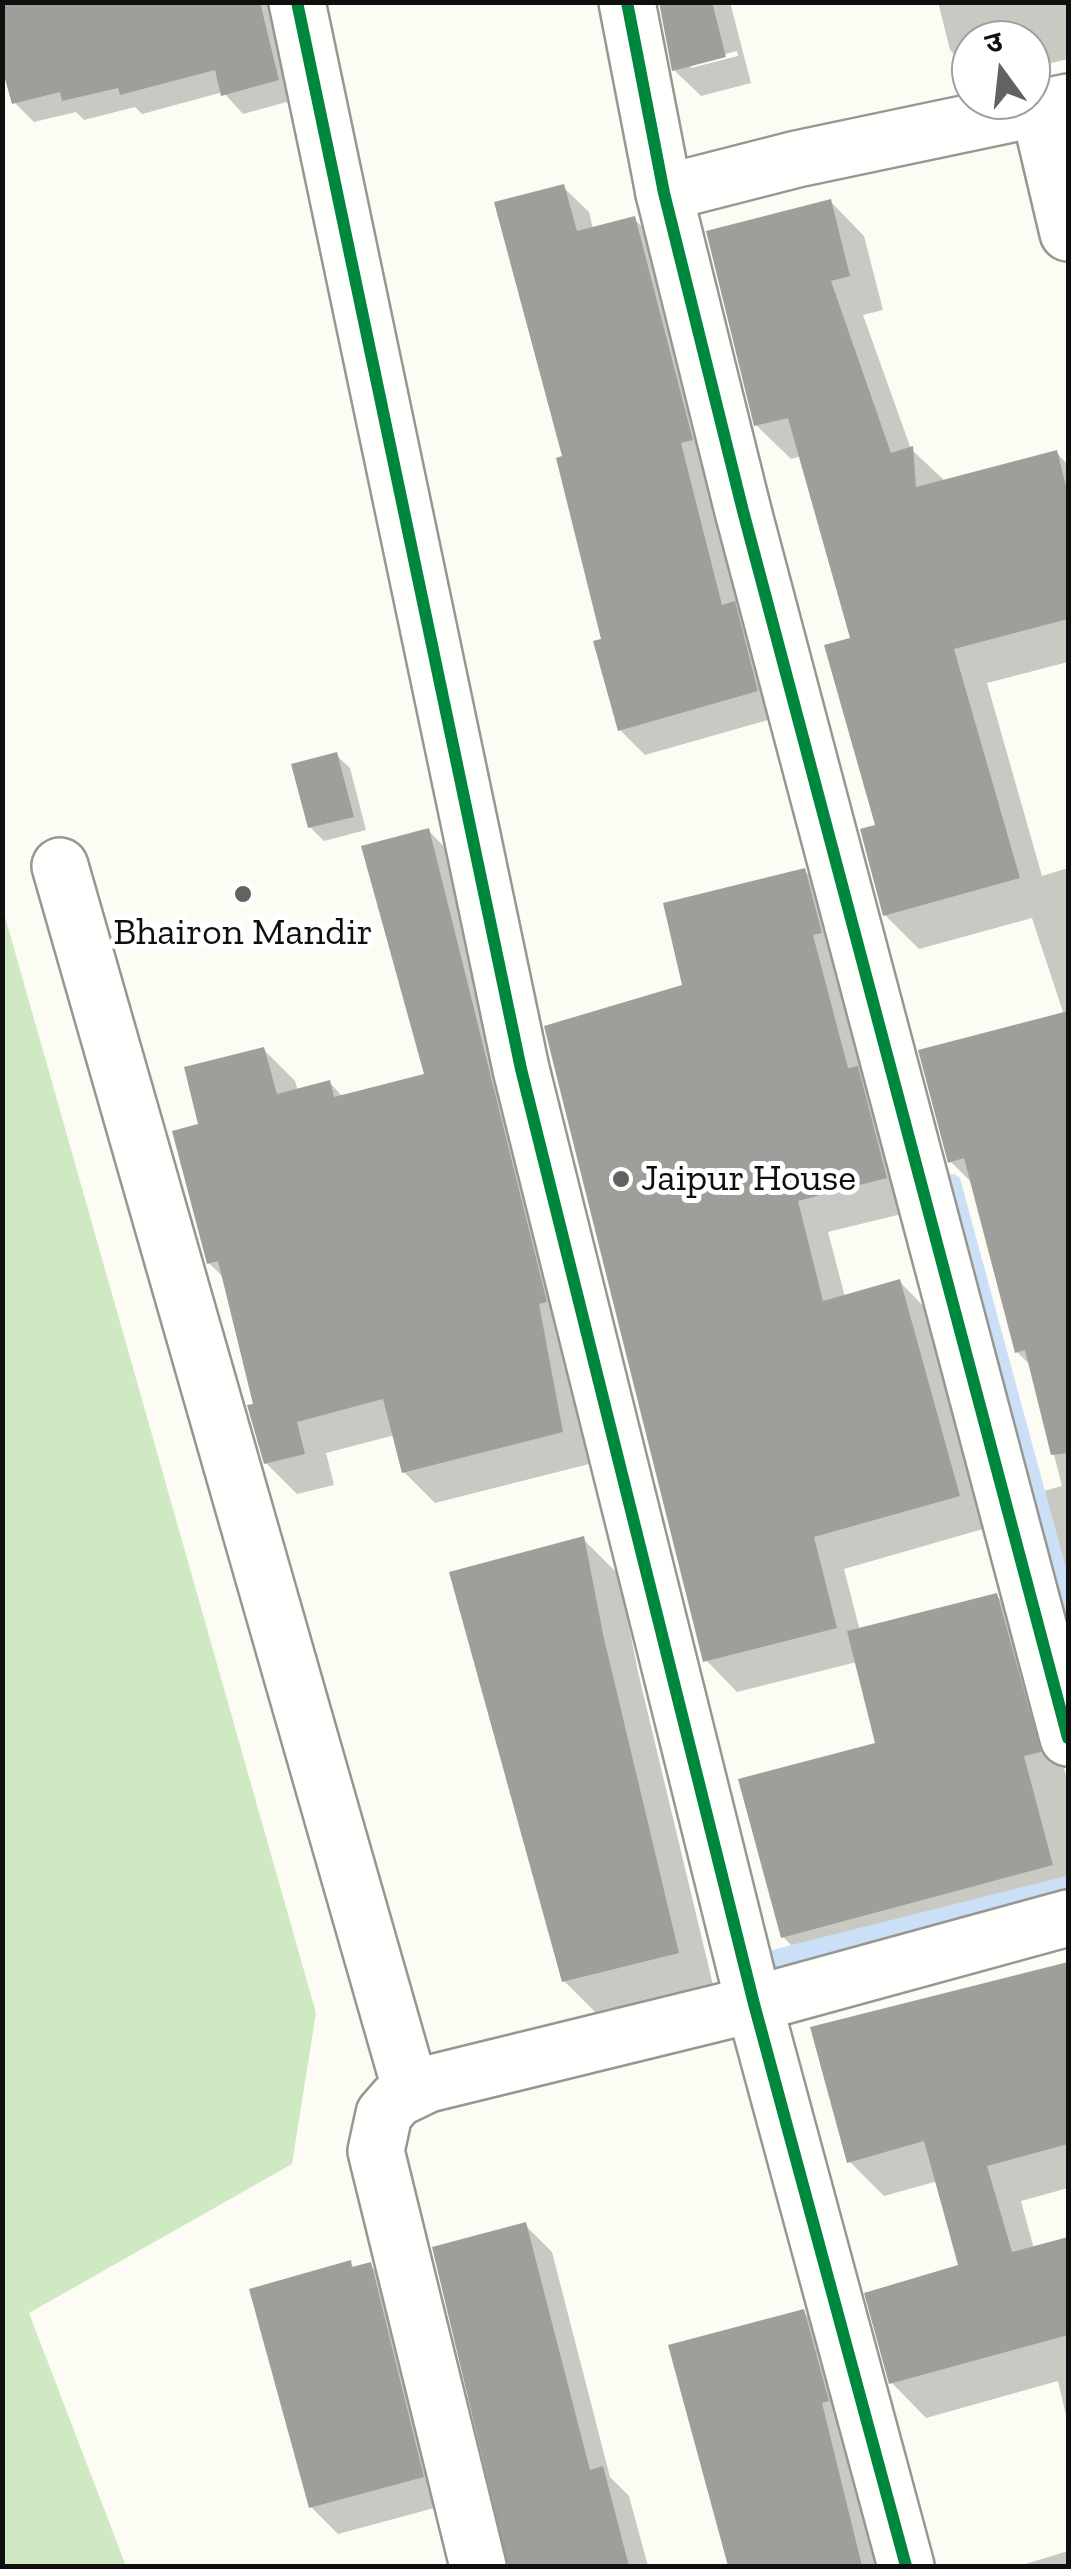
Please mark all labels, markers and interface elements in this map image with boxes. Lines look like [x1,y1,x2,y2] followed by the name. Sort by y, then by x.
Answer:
[951,20,1051,120] north arrow
[981,24,1006,61] text: उ
[232,883,254,905] marker: Bhairon Mandir
[113,910,373,956] place label: Bhairon Mandir
[641,1156,856,1202] place label: Jaipur House
[610,1168,632,1190] marker: Jaipur House

